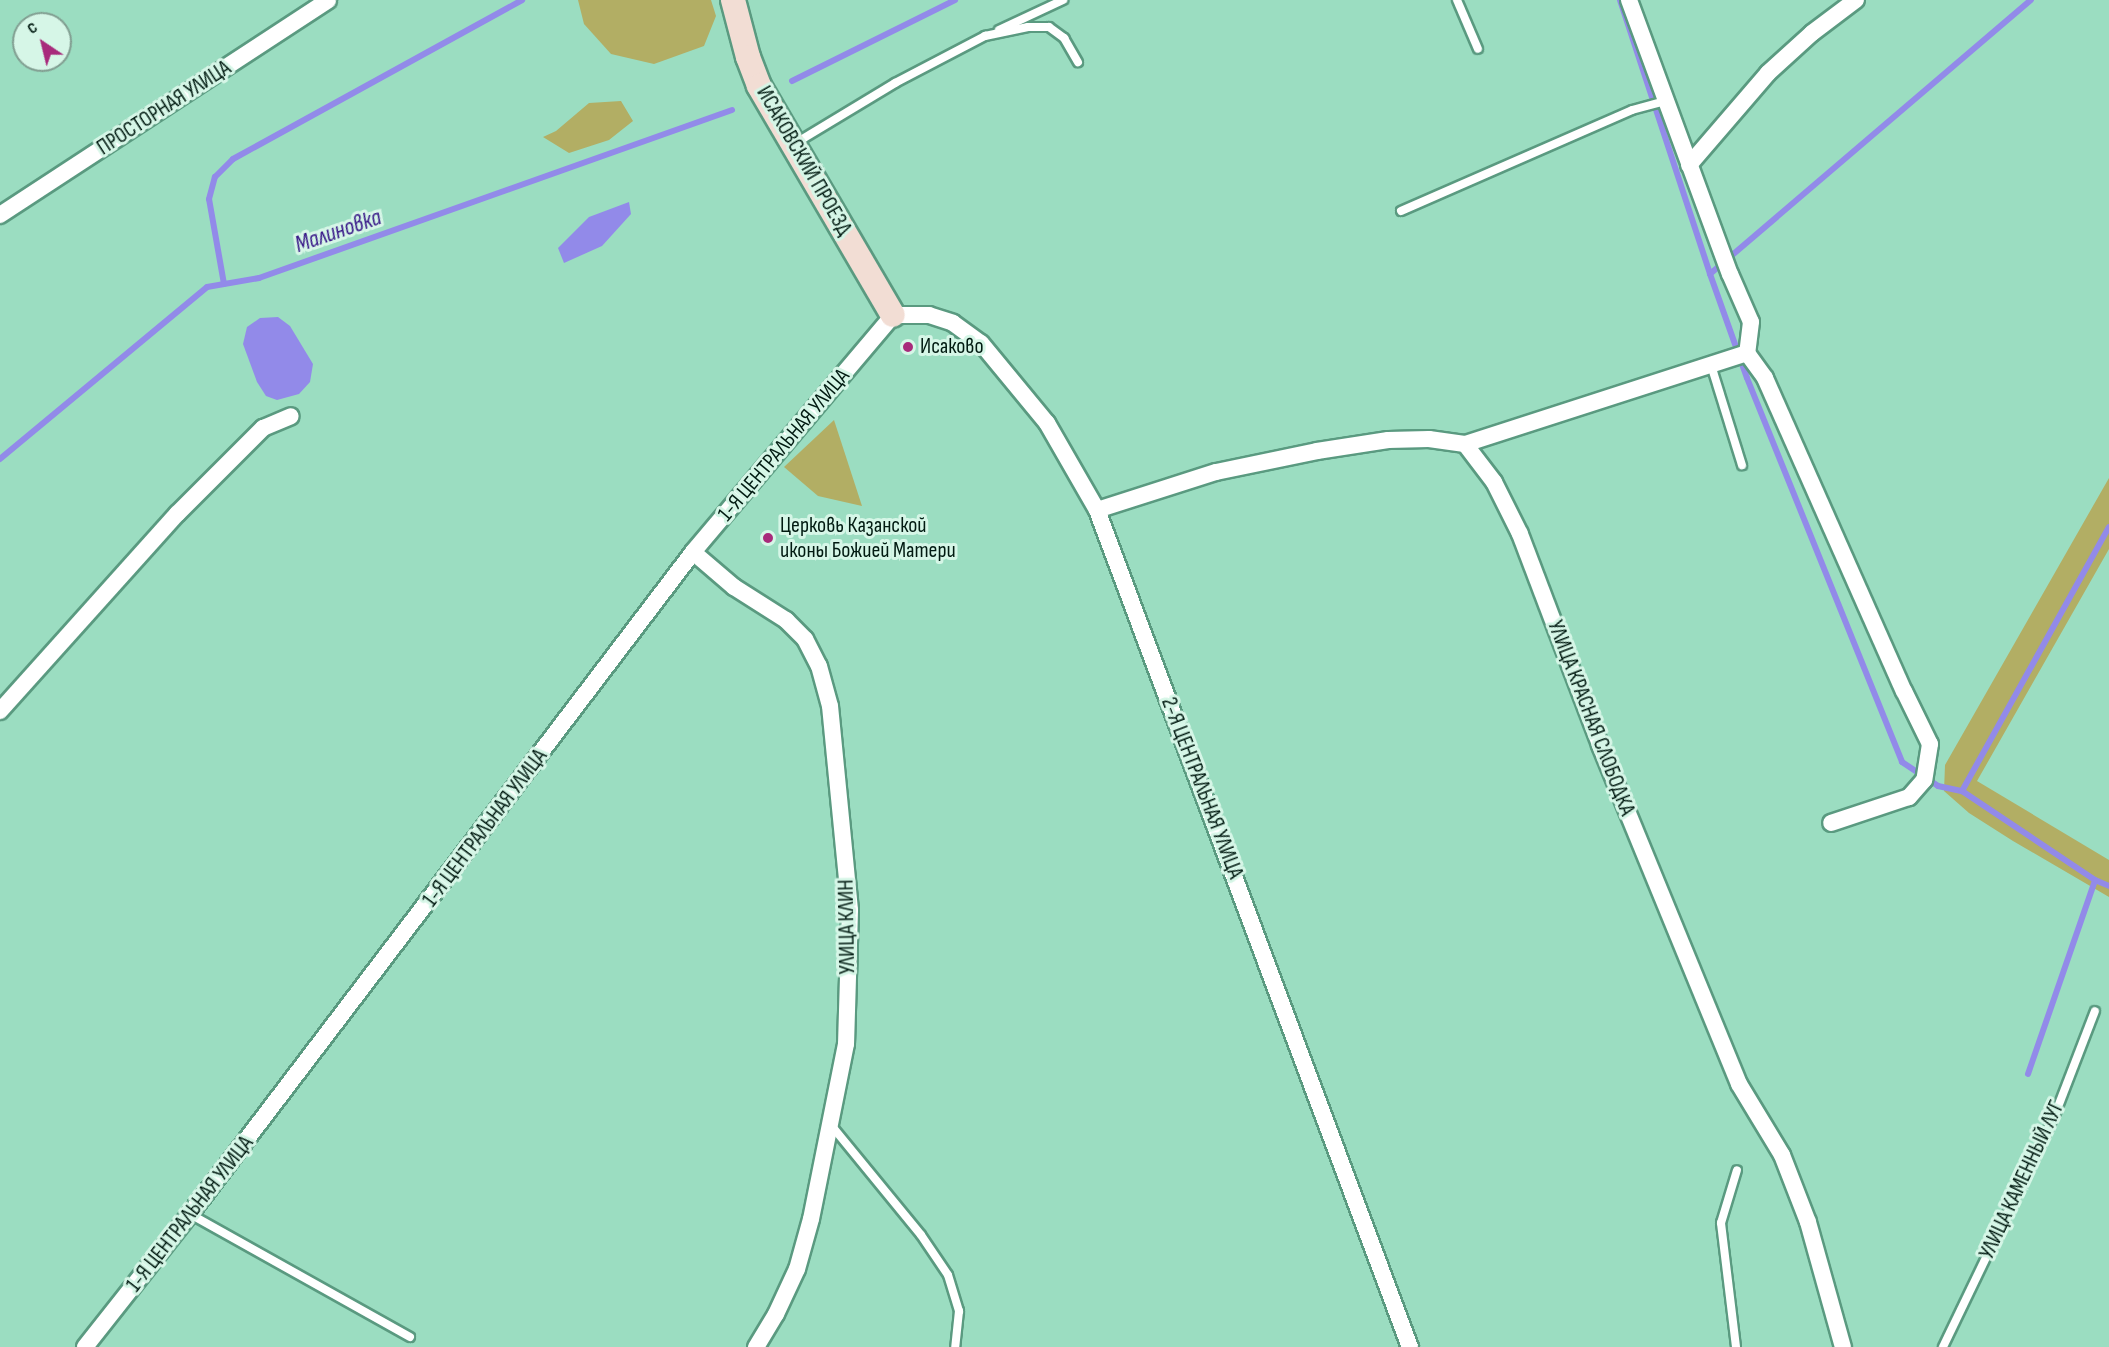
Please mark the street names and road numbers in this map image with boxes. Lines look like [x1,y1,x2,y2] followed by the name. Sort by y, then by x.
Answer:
[92,55,236,161] street label: ПРОСТОРНАЯ УЛИЦА
[751,82,857,240] street label: ИСАКОВСКИЙ ПРОЕЗД
[713,363,855,527] street label: 1-Я ЦЕНТРАЛЬНАЯ УЛИЦА
[1542,617,1640,819] street label: УЛИЦА КРАСНАЯ СЛОБОДКА
[1155,694,1249,882] street label: 2-Я ЦЕНТРАЛЬНАЯ УЛИЦА
[417,744,553,912] street label: 1-Я ЦЕНТРАЛЬНАЯ УЛИЦА
[833,879,861,975] street label: УЛИЦА КЛИН
[1974,1097,2070,1263] street label: УЛИЦА КАМЕННЫЙ ЛУГ
[121,1131,259,1297] street label: 1-Я ЦЕНТРАЛЬНАЯ УЛИЦА

